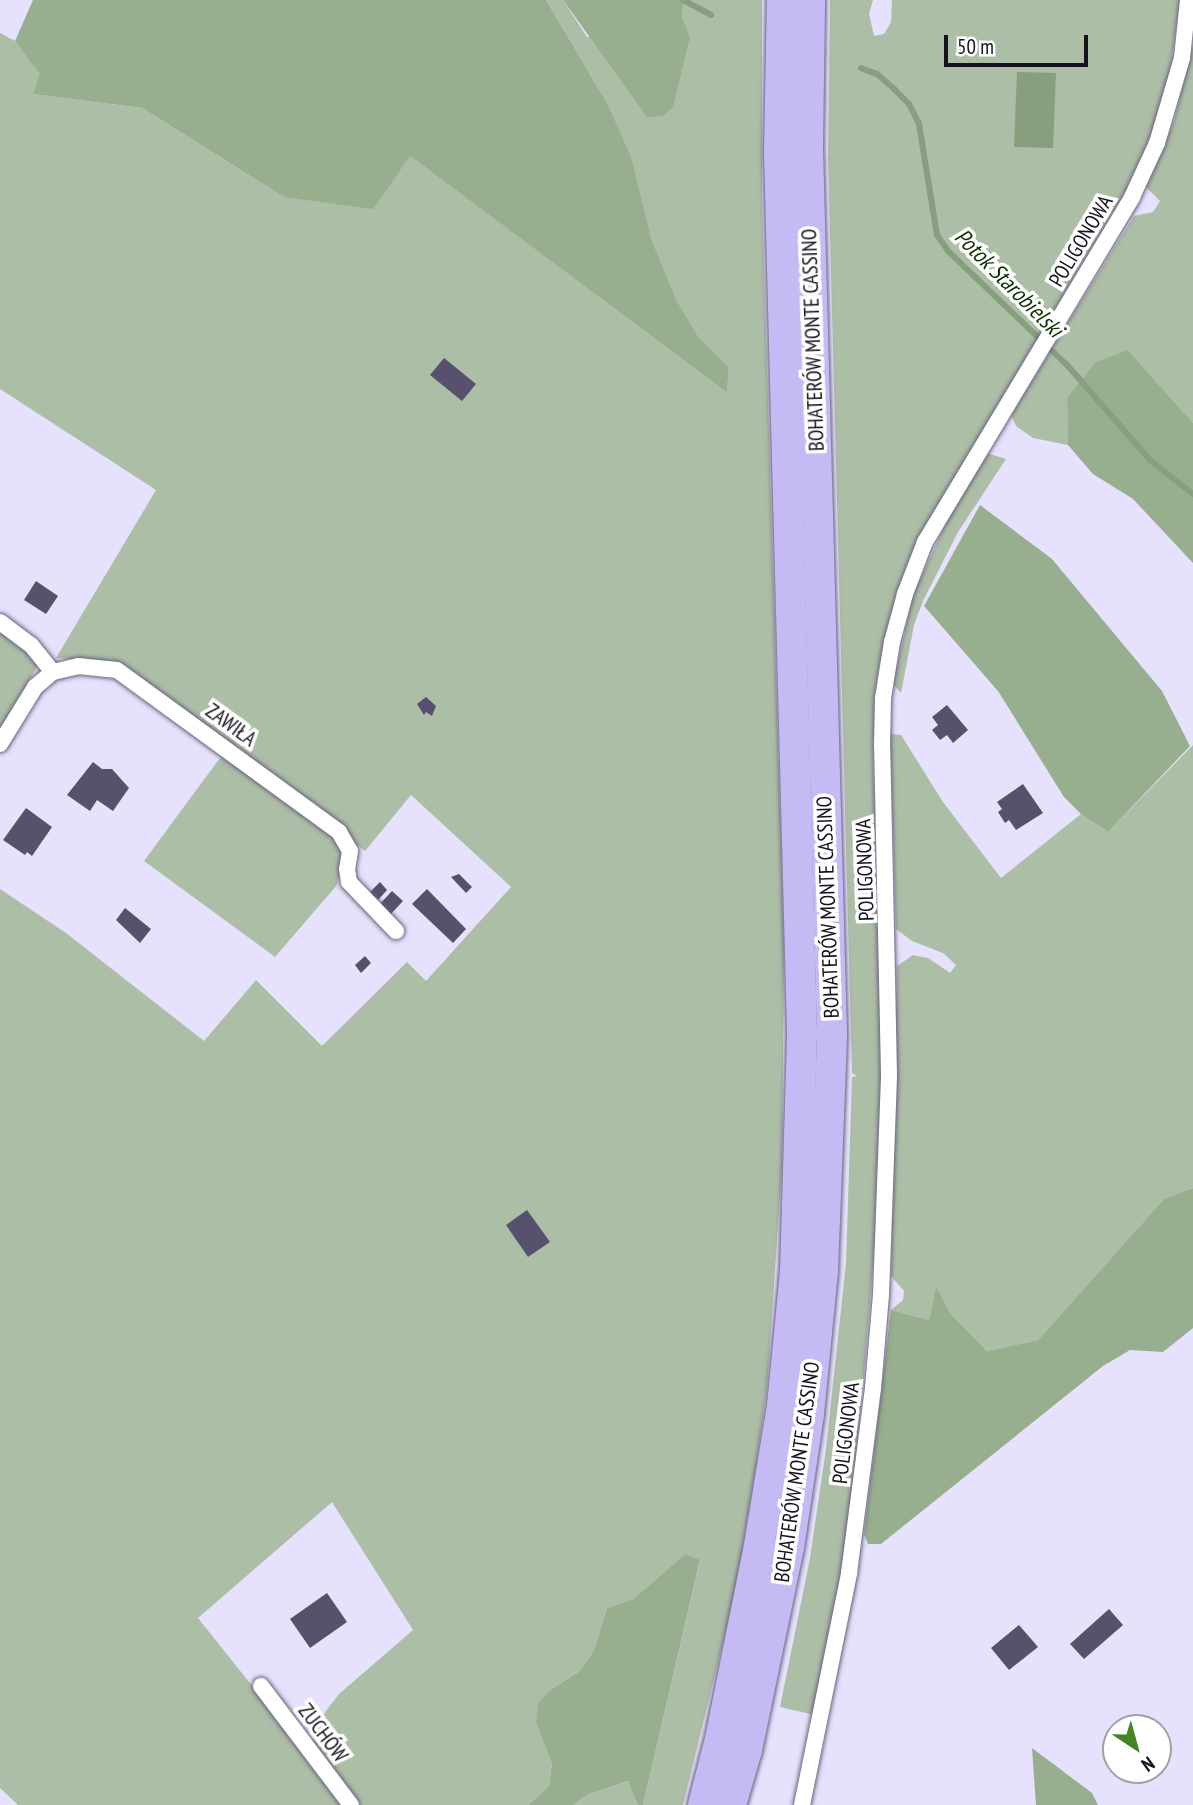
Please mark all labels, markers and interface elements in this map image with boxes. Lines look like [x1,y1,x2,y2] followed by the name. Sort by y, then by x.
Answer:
[948,21,1092,65] scale bar
[957,33,994,60] text: 50 m
[1044,191,1118,291] street label: POLIGONOWA
[949,223,1069,343] water label: Potok Starobielski
[797,228,829,452] street label: BOHATERÓW MONTE CASSINO
[201,698,261,752] street label: ZAWIŁA
[812,795,844,1019] street label: BOHATERÓW MONTE CASSINO
[851,818,879,922] street label: POLIGONOWA
[769,1360,825,1584] street label: BOHATERÓW MONTE CASSINO
[827,1381,865,1485] street label: POLIGONOWA
[293,1699,353,1767] street label: ZUCHÓW
[1102,1714,1172,1784] north arrow
[1137,1752,1159,1777] text: N

